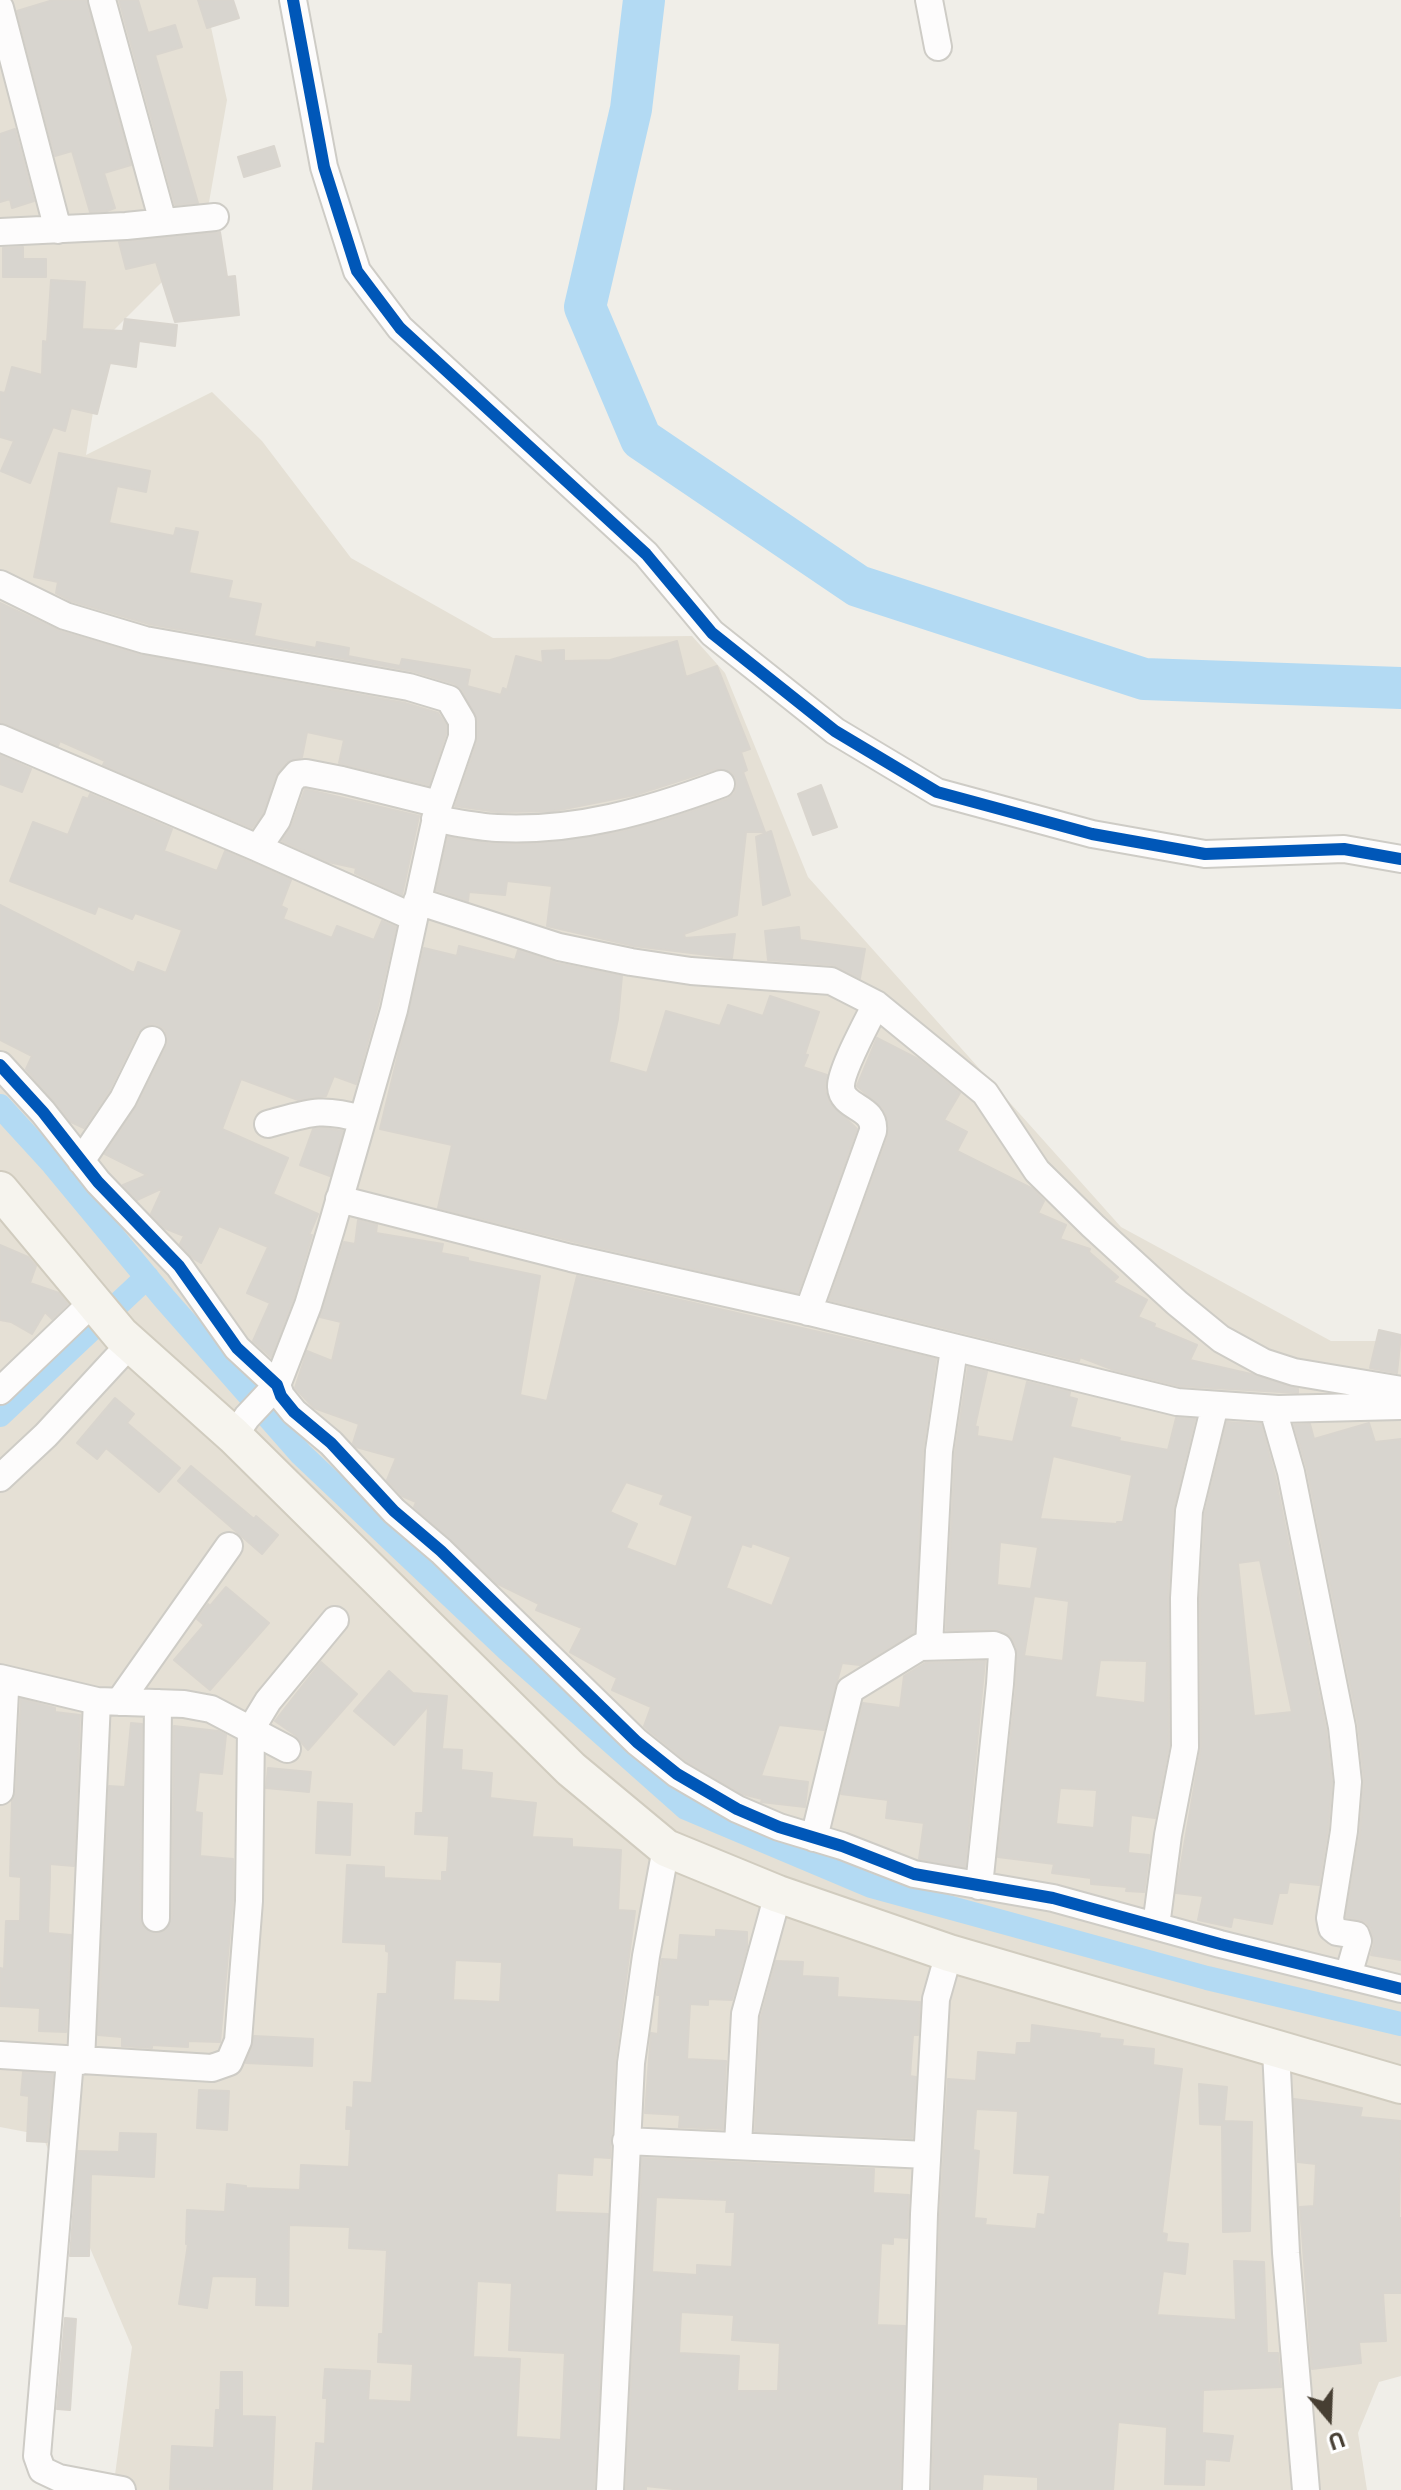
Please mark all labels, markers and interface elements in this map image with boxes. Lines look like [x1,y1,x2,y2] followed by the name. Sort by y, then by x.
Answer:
[1289,2378,1369,2458] north arrow
[1325,2426,1349,2456] text: U

